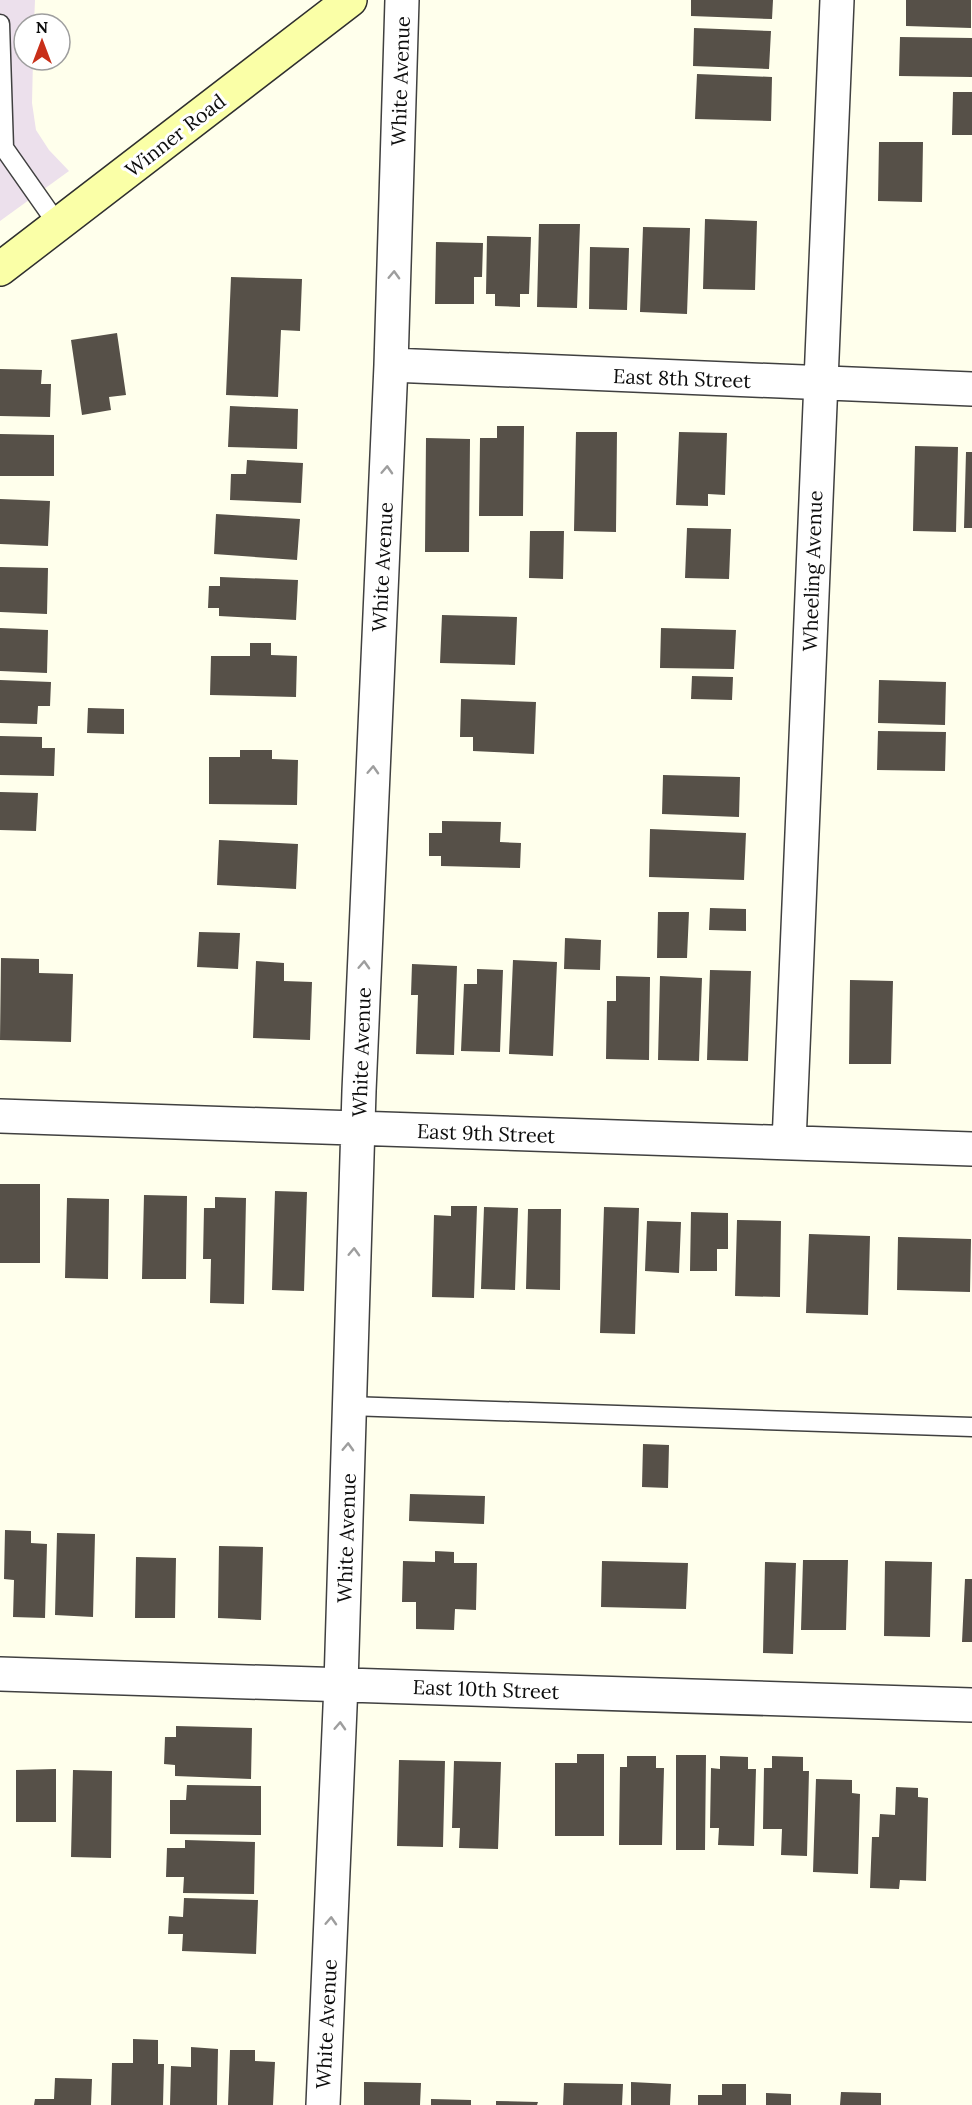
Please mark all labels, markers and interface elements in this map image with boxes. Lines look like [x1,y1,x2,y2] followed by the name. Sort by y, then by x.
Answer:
[12,12,72,72] north arrow
[385,15,415,146] street label: White Avenue
[36,17,48,37] text: N
[120,88,230,182] street label: Winner Road
[388,271,400,280] one-way arrow
[613,363,752,393] street label: East 8th Street
[380,466,393,475] one-way arrow
[797,490,827,652] street label: Wheeling Avenue
[366,501,398,633] street label: White Avenue
[367,765,380,774] one-way arrow
[358,960,371,969] one-way arrow
[346,986,376,1117] street label: White Avenue
[416,1118,556,1148] street label: East 9th Street
[347,1248,360,1257] one-way arrow
[342,1443,354,1452] one-way arrow
[331,1472,361,1603] street label: White Avenue
[412,1674,560,1704] street label: East 10th Street
[333,1721,346,1730] one-way arrow
[325,1916,337,1925] one-way arrow
[310,1958,342,2090] street label: White Avenue

